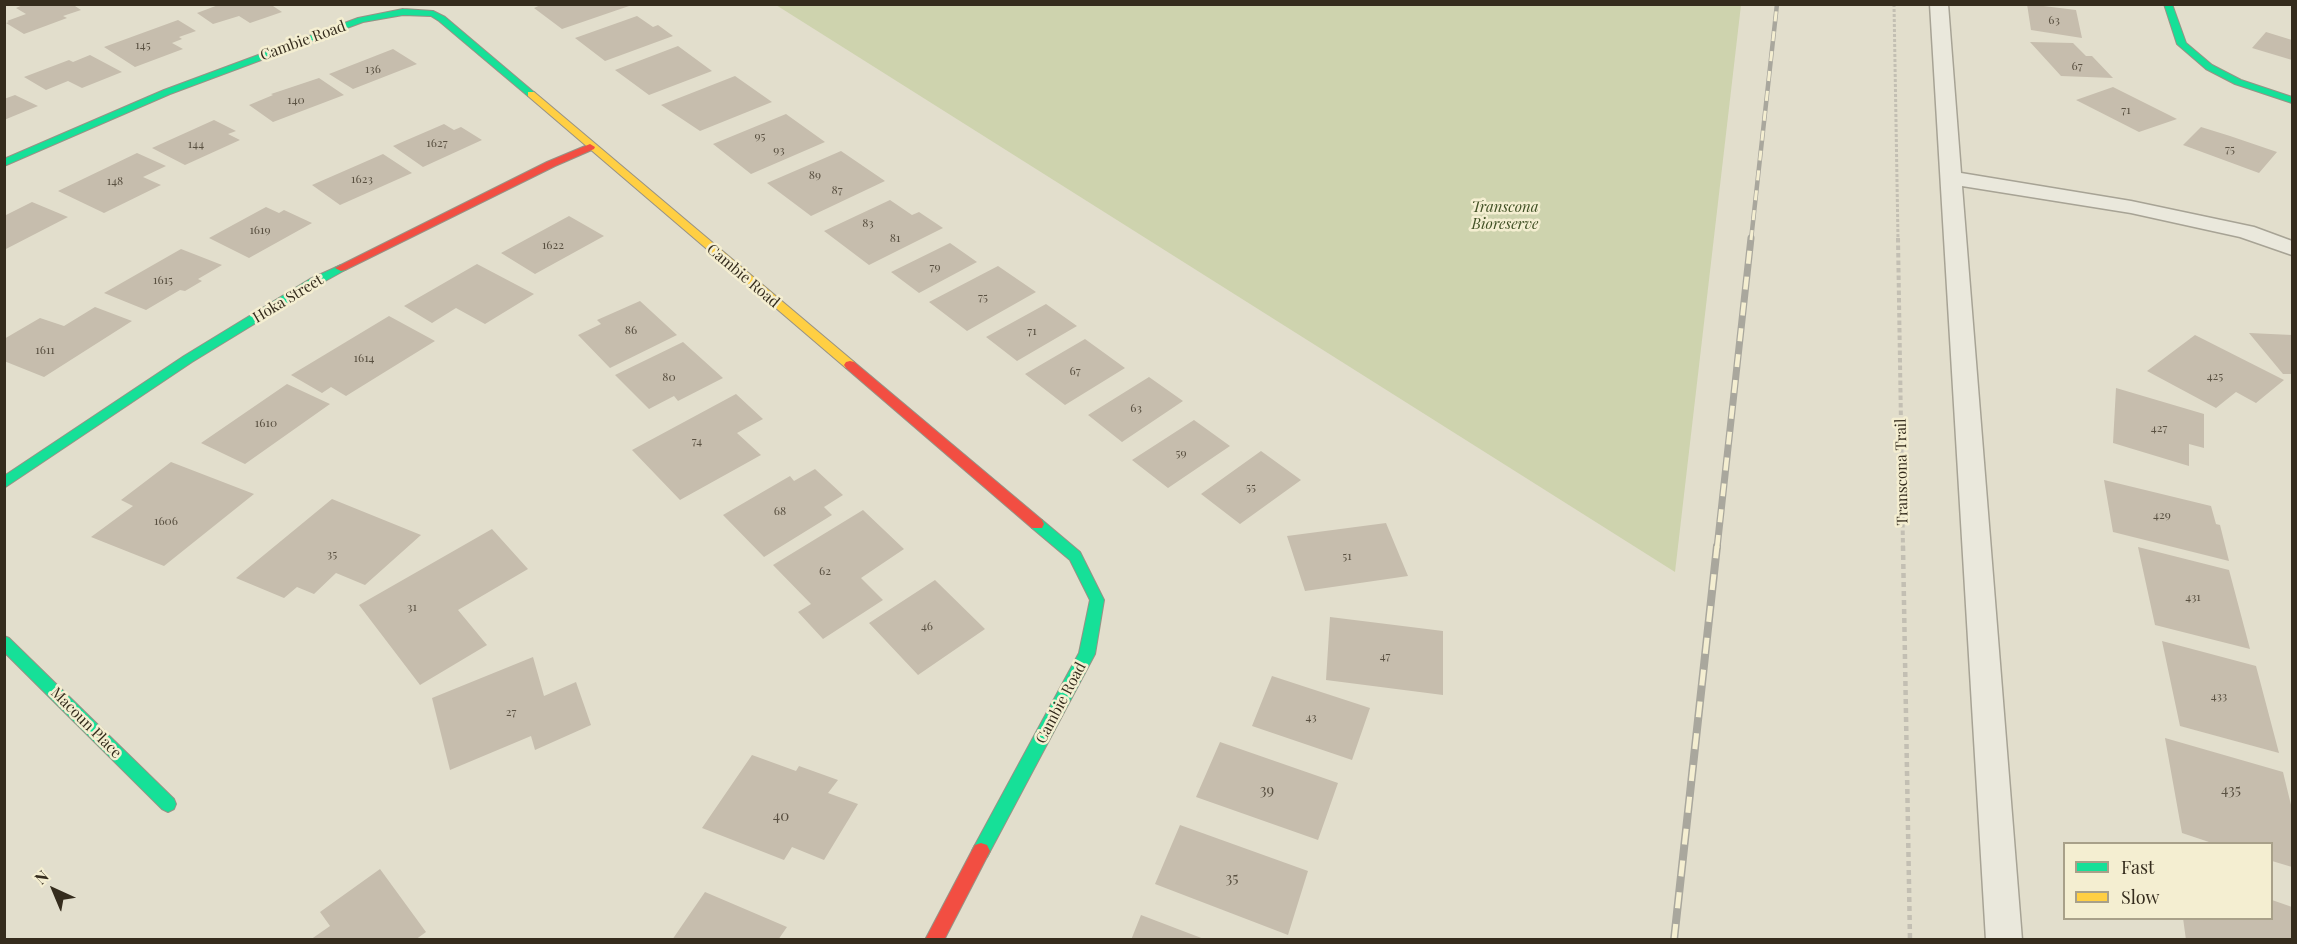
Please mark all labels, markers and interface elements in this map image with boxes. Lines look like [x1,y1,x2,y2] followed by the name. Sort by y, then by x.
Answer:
[2048,13,2060,27] house number: 63
[258,17,348,65] street label: Cambie Road
[135,38,151,52] house number: 145
[2071,59,2083,73] house number: 67
[365,62,381,76] house number: 136
[287,93,305,107] house number: 140
[2121,103,2131,117] house number: 71
[754,129,766,143] house number: 95
[426,136,448,150] house number: 1627
[188,137,204,151] house number: 144
[2225,142,2235,156] house number: 75
[773,143,785,157] house number: 93
[809,168,821,182] house number: 89
[351,172,373,186] house number: 1623
[107,174,123,188] house number: 148
[831,183,843,197] house number: 87
[1471,198,1539,233] park label: Transcona Bioreserve
[862,216,874,230] house number: 83
[249,223,271,237] house number: 1619
[890,231,900,245] house number: 81
[542,238,564,252] house number: 1622
[703,240,783,312] street label: Cambie Road
[930,260,940,274] house number: 79
[250,271,326,327] street label: Hoka Street
[153,273,173,287] house number: 1615
[978,290,988,304] house number: 75
[625,323,637,337] house number: 86
[1027,324,1037,338] house number: 71
[35,343,55,357] house number: 1611
[353,351,375,365] house number: 1614
[1069,364,1081,378] house number: 67
[2207,369,2223,383] house number: 425
[662,370,676,384] house number: 80
[1130,401,1142,415] house number: 63
[255,416,277,430] house number: 1610
[1892,418,1912,526] street label: Transcona Trail
[2151,421,2167,435] house number: 427
[692,434,702,448] house number: 74
[1175,446,1187,460] house number: 59
[1246,480,1256,494] house number: 55
[774,504,786,518] house number: 68
[2153,508,2171,522] house number: 429
[154,514,178,528] house number: 1606
[327,547,337,561] house number: 35
[1342,549,1352,563] house number: 51
[819,564,831,578] house number: 62
[2185,590,2201,604] house number: 431
[407,600,417,614] house number: 31
[921,619,933,633] house number: 46
[1380,649,1390,663] house number: 47
[1032,659,1090,747] street label: Cambie Road
[47,684,125,762] street label: Macoun Place
[2211,689,2227,703] house number: 433
[506,705,516,719] house number: 27
[1305,710,1317,724] house number: 43
[1260,781,1274,799] house number: 39
[2221,781,2241,799] house number: 435
[773,807,789,825] house number: 40
[2063,842,2273,920] legend
[2121,855,2154,879] text: Fast
[24,860,84,920] north arrow
[30,865,53,888] text: N
[1226,869,1238,887] house number: 35
[2121,885,2159,909] text: Slow

